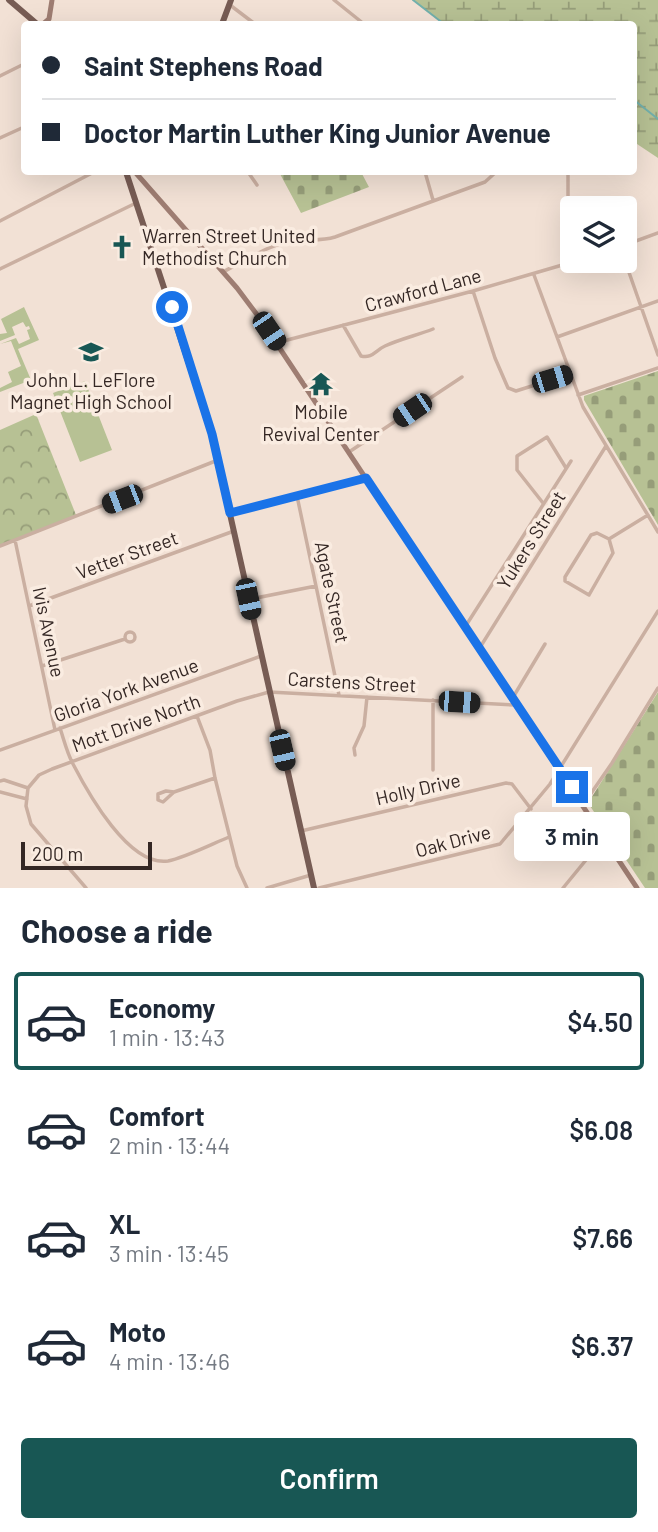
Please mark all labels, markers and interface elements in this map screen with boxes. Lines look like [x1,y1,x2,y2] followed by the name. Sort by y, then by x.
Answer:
[84,50,323,81] text: Saint Stephens Road
[84,117,551,148] text: Doctor Martin Luther King Junior Avenue
[560,196,637,273] map controls
[560,196,637,273] button: layers
[142,224,316,269] place label: Warren Street United Methodist Church
[108,233,136,261] church icon: Warren Street United Methodist Church
[362,263,484,316] street label: Crawford Lane
[156,291,188,323] route start
[249,308,290,354] car
[77,338,105,366] school or university icon: John L. LeFlore Magnet High School
[529,363,576,395] car
[10,368,172,413] place label: John L. LeFlore Magnet High School
[307,370,335,398] temple icon: Mobile Revival Center
[389,390,436,430] car
[262,400,380,445] place label: Mobile Revival Center
[99,482,146,516] car
[491,486,570,593] street label: Yukers Street
[73,526,181,584] street label: Vetter Street
[310,539,354,645] street label: Agate Street
[234,576,263,622] car
[29,584,70,679] street label: Ivis Avenue
[50,653,201,726] street label: Gloria York Avenue
[287,667,417,696] street label: Carstens Street
[68,689,203,756] street label: Mott Drive North
[438,690,481,714] car
[268,727,297,773] car
[373,768,463,809] street label: Holly Drive
[556,771,588,803] route end
[514,812,630,860] callout: 3 min
[413,819,493,862] street label: Oak Drive
[545,822,599,850] text: 3 min
[21,839,152,871] scale bar
[32,842,83,865] text: 200 m
[21,911,213,949] text: Choose a ride
[25,990,88,1053] icon: car
[109,992,215,1023] text: Economy
[567,1006,633,1037] text: $4.50
[109,1023,225,1051] text: 1 min · 13:43
[25,1098,88,1161] icon: car
[109,1100,205,1131] text: Comfort
[570,1114,633,1145] text: $6.08
[109,1131,230,1159] text: 2 min · 13:44
[25,1206,88,1269] icon: car
[109,1208,140,1239] text: XL
[572,1222,633,1253] text: $7.66
[109,1239,229,1267] text: 3 min · 13:45
[25,1314,88,1377] icon: car
[109,1316,166,1347] text: Moto
[571,1330,633,1361] text: $6.37
[109,1347,230,1375] text: 4 min · 13:46
[21,1438,637,1518] button: Confirm

